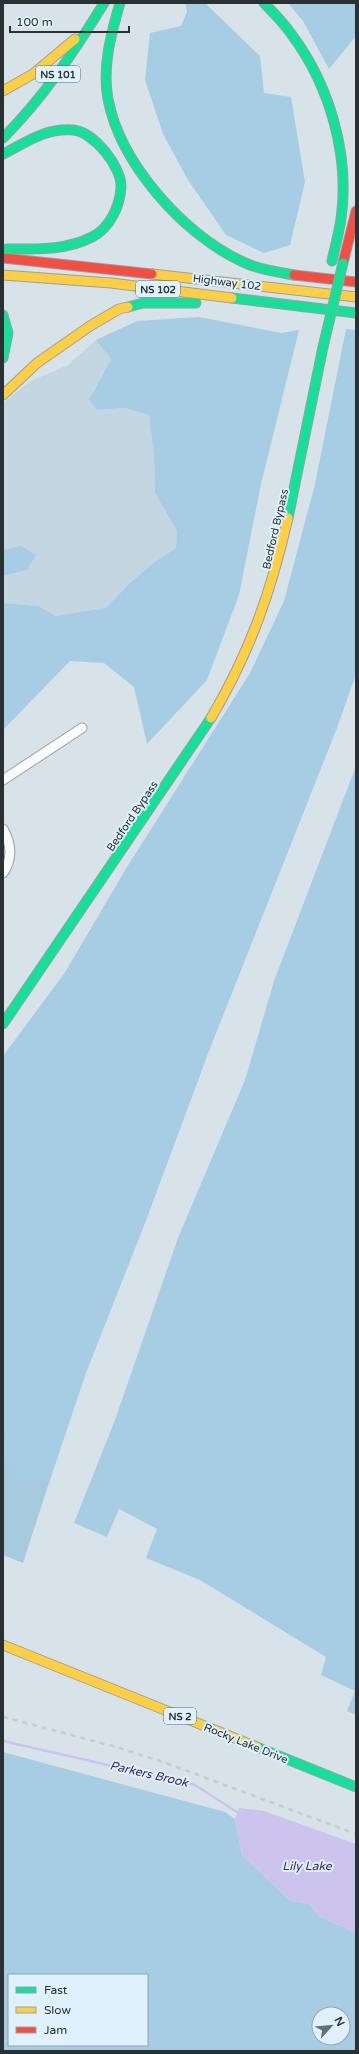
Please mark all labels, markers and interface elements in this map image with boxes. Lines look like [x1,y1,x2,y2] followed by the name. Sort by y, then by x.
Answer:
[10,8,129,34] scale bar
[16,15,53,29] text: 100 m
[36,66,80,82] road number: NS 101
[192,272,262,293] street label: Highway 102
[136,281,180,297] road number: NS 102
[260,488,291,571] street label: Bedford Bypass
[104,779,161,854] street label: Bedford Bypass
[164,1708,196,1724] road number: NS 2
[202,1721,290,1766] street label: Rocky Lake Drive
[109,1758,191,1790] water label: Parkers Brook
[282,1859,333,1873] water label: Lily Lake
[8,1974,148,2046] legend
[44,1983,68,1997] text: Fast
[44,2003,71,2017] text: Slow
[311,2006,351,2046] north arrow
[332,2015,347,2029] text: N
[44,2023,67,2037] text: Jam

